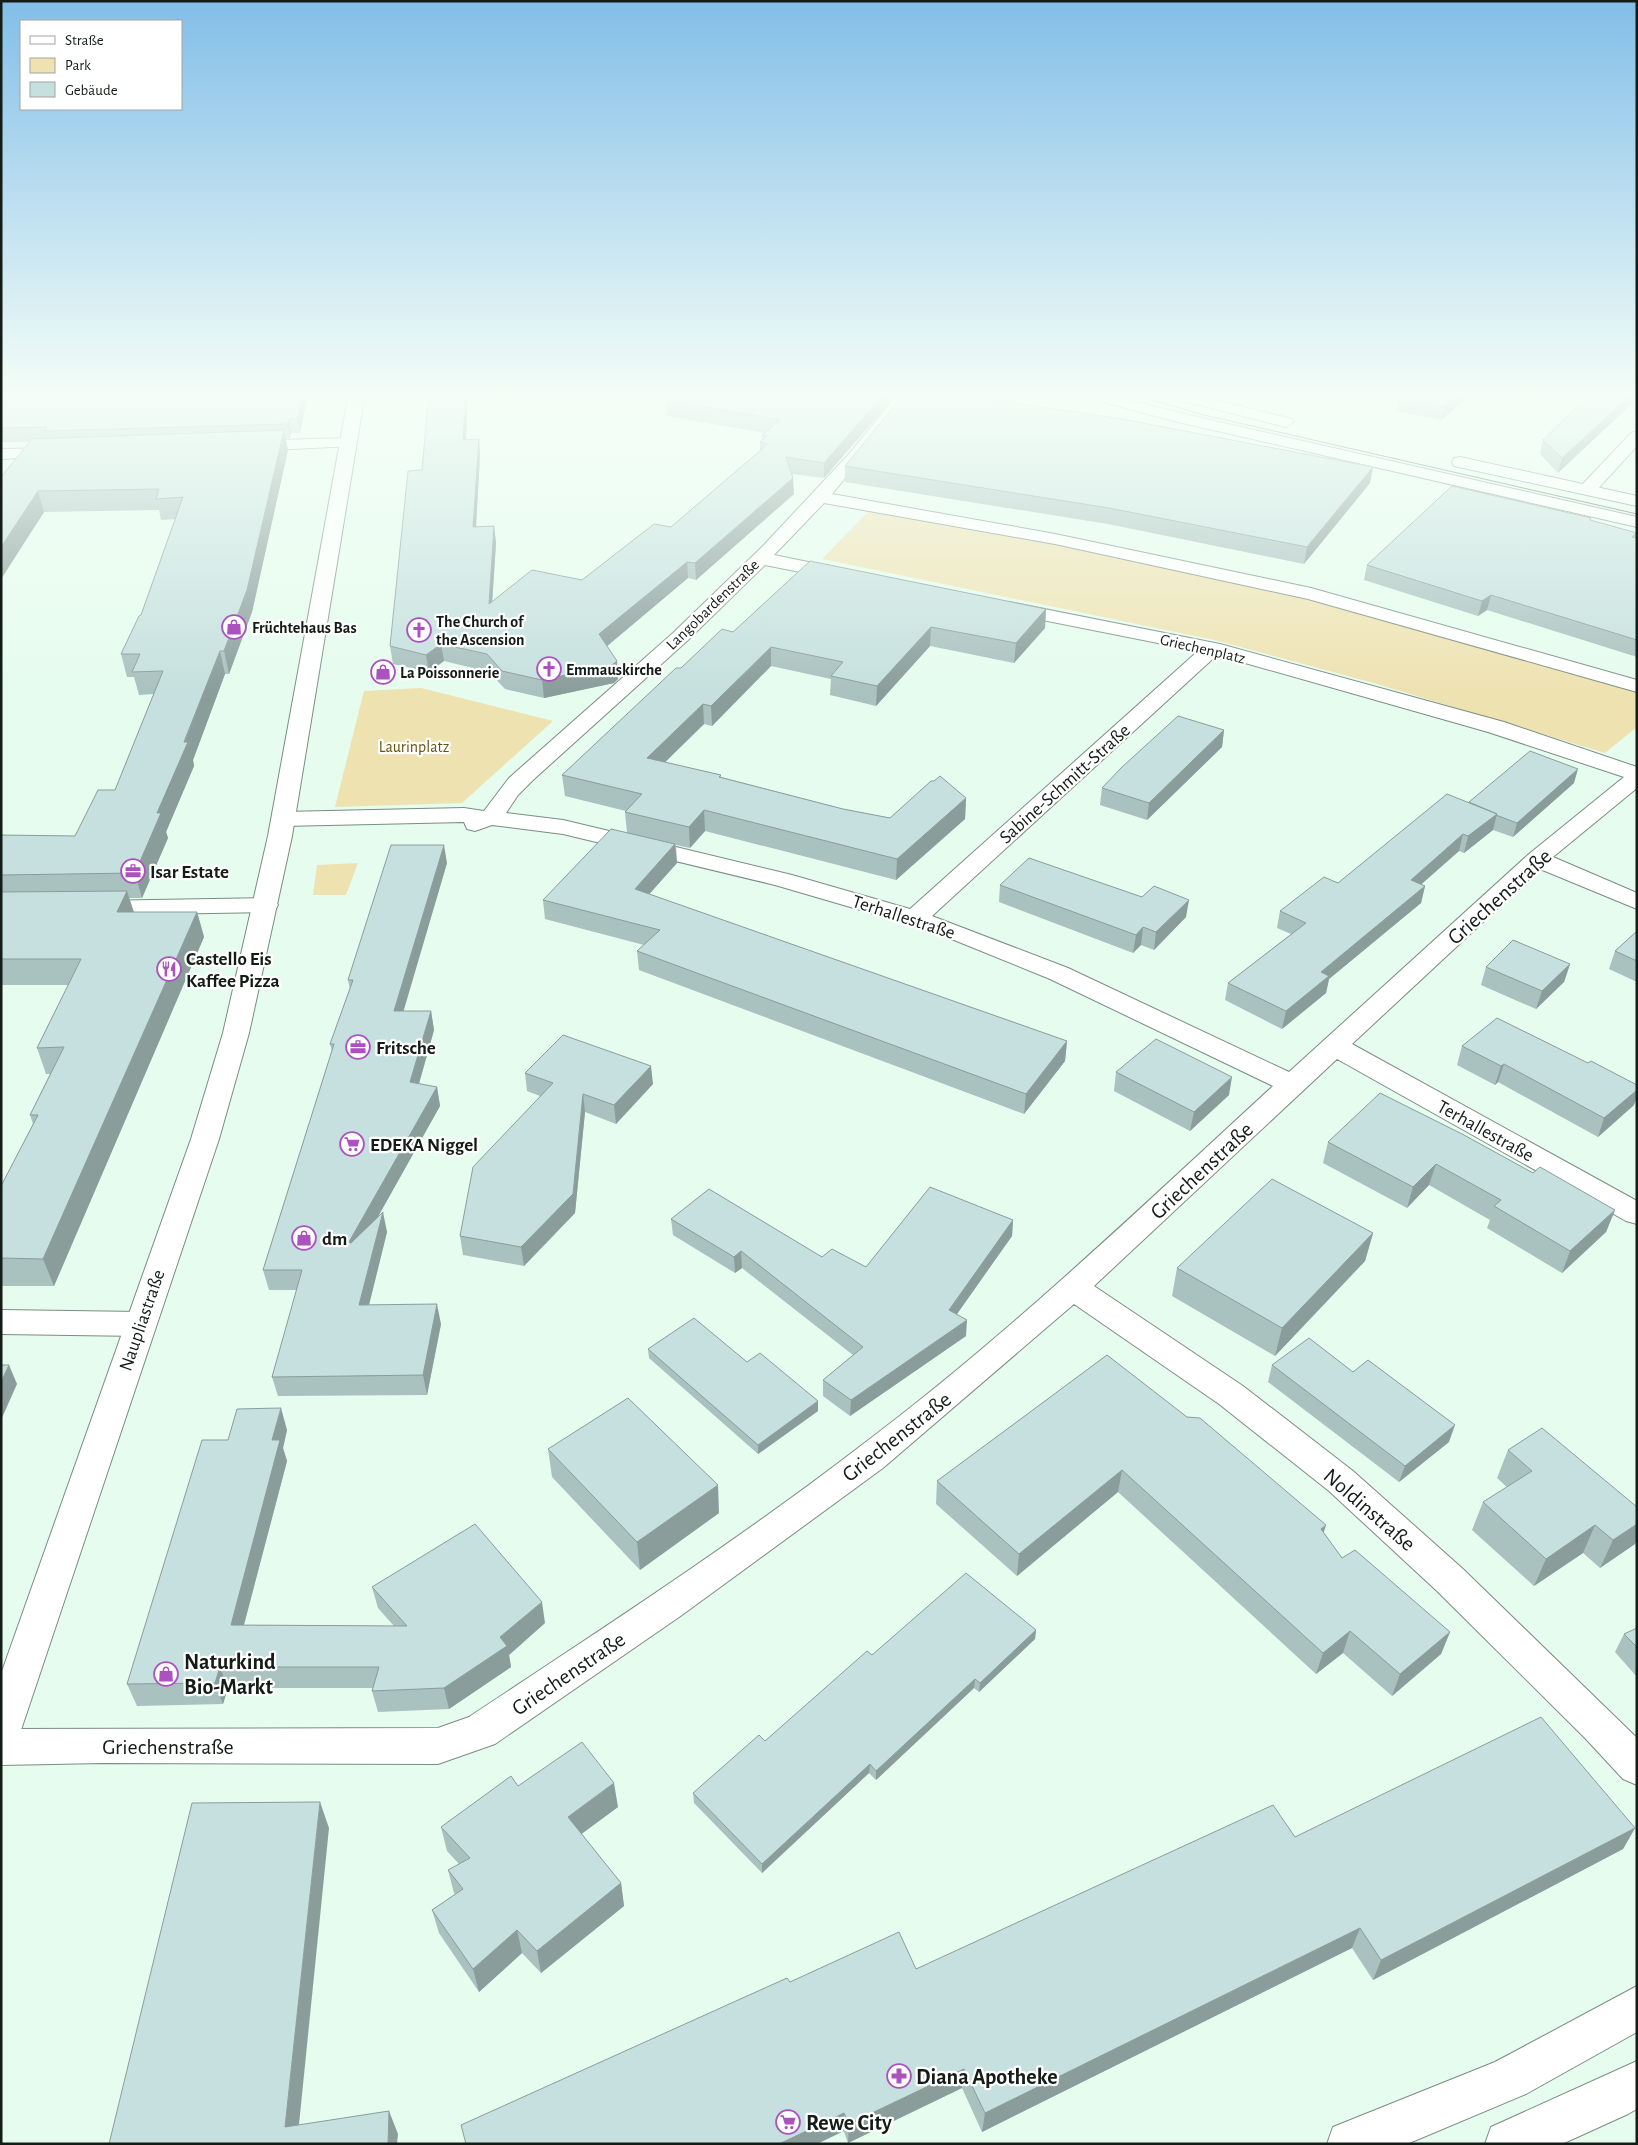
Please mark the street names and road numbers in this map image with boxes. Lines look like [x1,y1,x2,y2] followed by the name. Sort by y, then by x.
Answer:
[663,557,762,653] street label: Langobardenstraße
[1159,631,1247,667] street label: Griechenplatz
[996,721,1134,847] street label: Sabine-Schmitt-Straße
[1444,845,1556,949] street label: Griechenstraße
[850,892,957,943] street label: Terhallestraße
[1434,1097,1537,1166] street label: Terhallestraße
[1146,1118,1257,1224] street label: Griechenstraße
[116,1267,169,1374] street label: Naupliastraße
[838,1388,955,1486] street label: Griechenstraße
[1319,1464,1419,1555] street label: Noldinstraße
[508,1628,629,1720] street label: Griechenstraße
[102,1736,234,1758] street label: Griechenstraße

